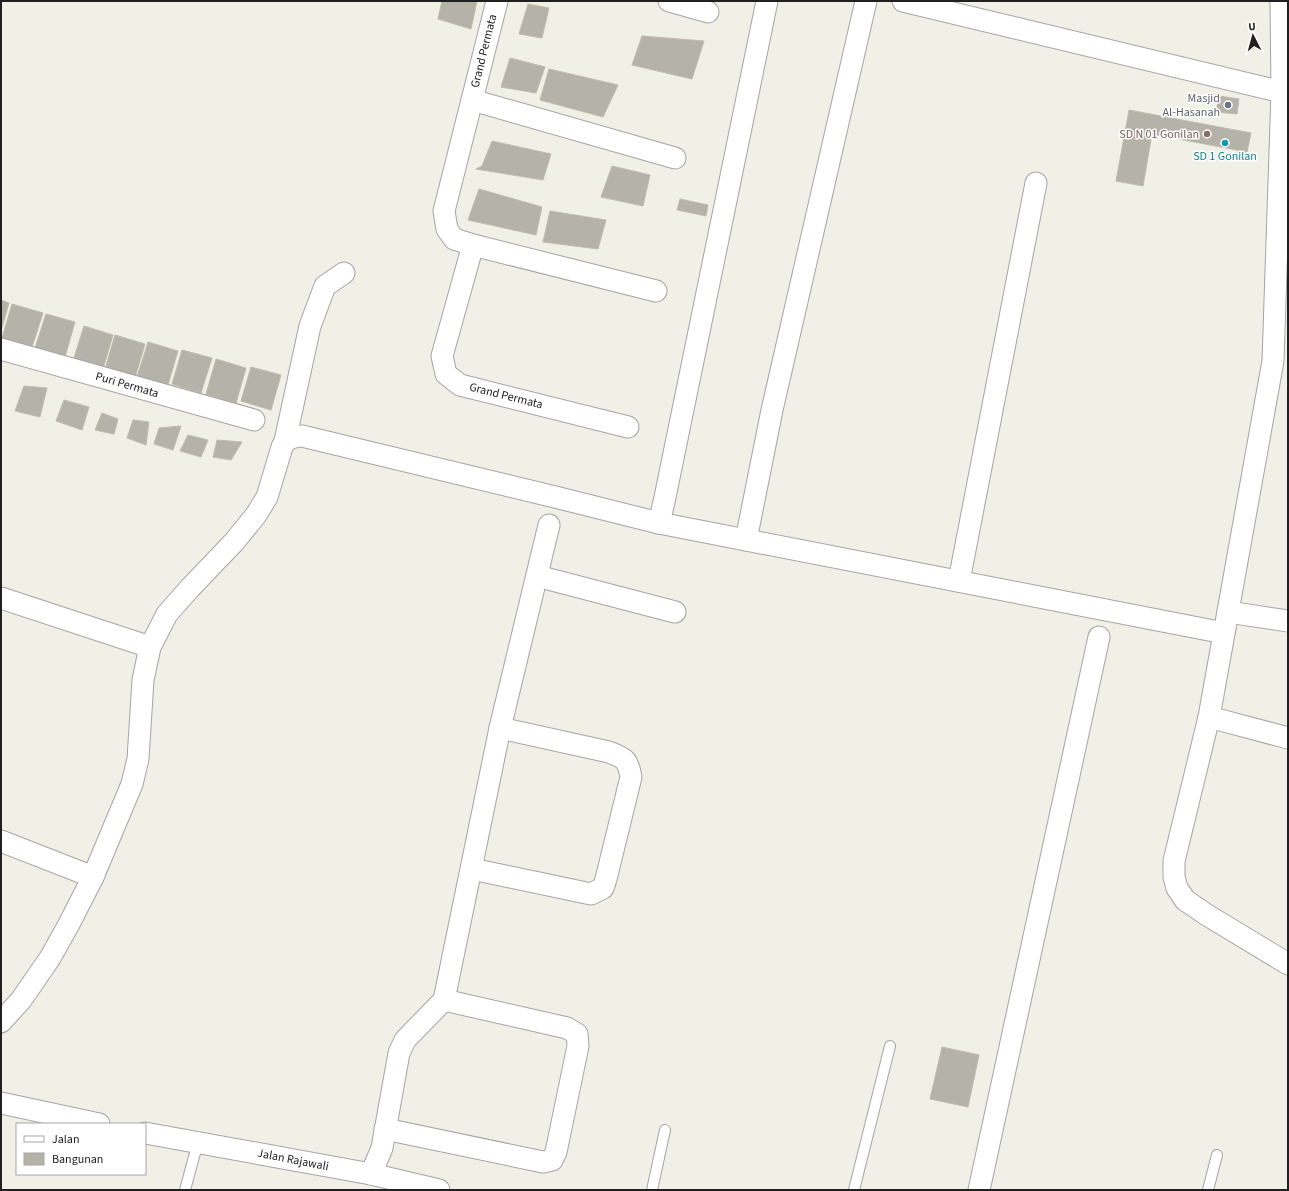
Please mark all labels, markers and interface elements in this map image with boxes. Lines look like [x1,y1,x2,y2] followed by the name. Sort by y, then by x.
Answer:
[467,12,501,90] street label: Grand Permata
[1233,16,1273,56] north arrow
[1248,19,1256,34] text: U
[1163,90,1220,121] place label: Masjid Al-Hasanah
[1223,100,1233,110] marker: Masjid Al-Hasanah
[1119,126,1199,143] place label: SD N 01 Gonilan
[1202,129,1212,139] marker: SD N 01 Gonilan
[1220,138,1230,148] marker: SD 1 Gonilan
[1193,148,1257,165] place label: SD 1 Gonilan
[93,368,161,402] street label: Puri Permata
[467,379,545,413] street label: Grand Permata
[16,1123,146,1175] legend
[52,1131,79,1148] text: Jalan
[256,1145,330,1175] street label: Jalan Rajawali
[52,1151,103,1168] text: Bangunan

